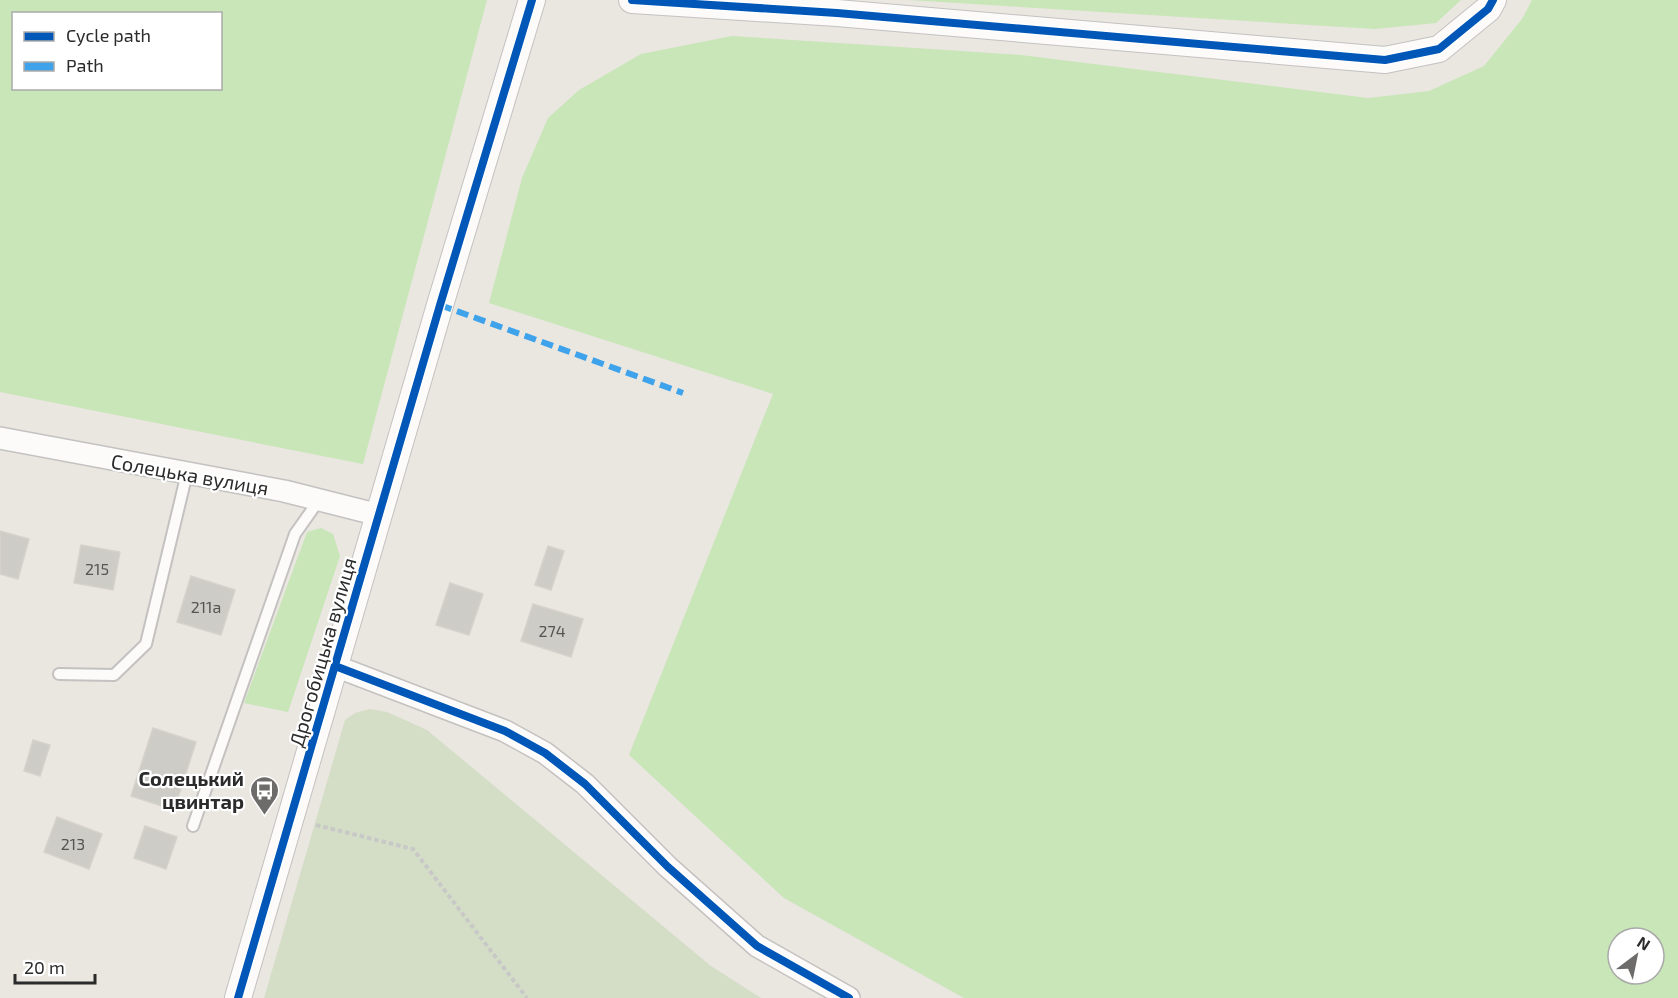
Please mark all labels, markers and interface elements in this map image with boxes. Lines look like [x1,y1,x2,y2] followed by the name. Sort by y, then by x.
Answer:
[12,12,222,90] legend
[66,24,151,46] text: Cycle path
[66,54,104,76] text: Path
[109,448,271,501] street label: Солецька вулиця
[283,555,361,750] street label: Дрогобицька вулиця
[85,559,109,578] house number: 215
[191,597,221,616] house number: 211а
[538,621,566,640] house number: 274
[138,766,244,813] place label: Солецький цвинтар
[249,774,281,816] bus stop icon: Солецький цвинтар
[61,834,85,853] house number: 213
[1606,926,1666,986] north arrow
[1634,932,1654,954] text: N
[15,947,94,985] scale bar
[24,956,65,978] text: 20 m

